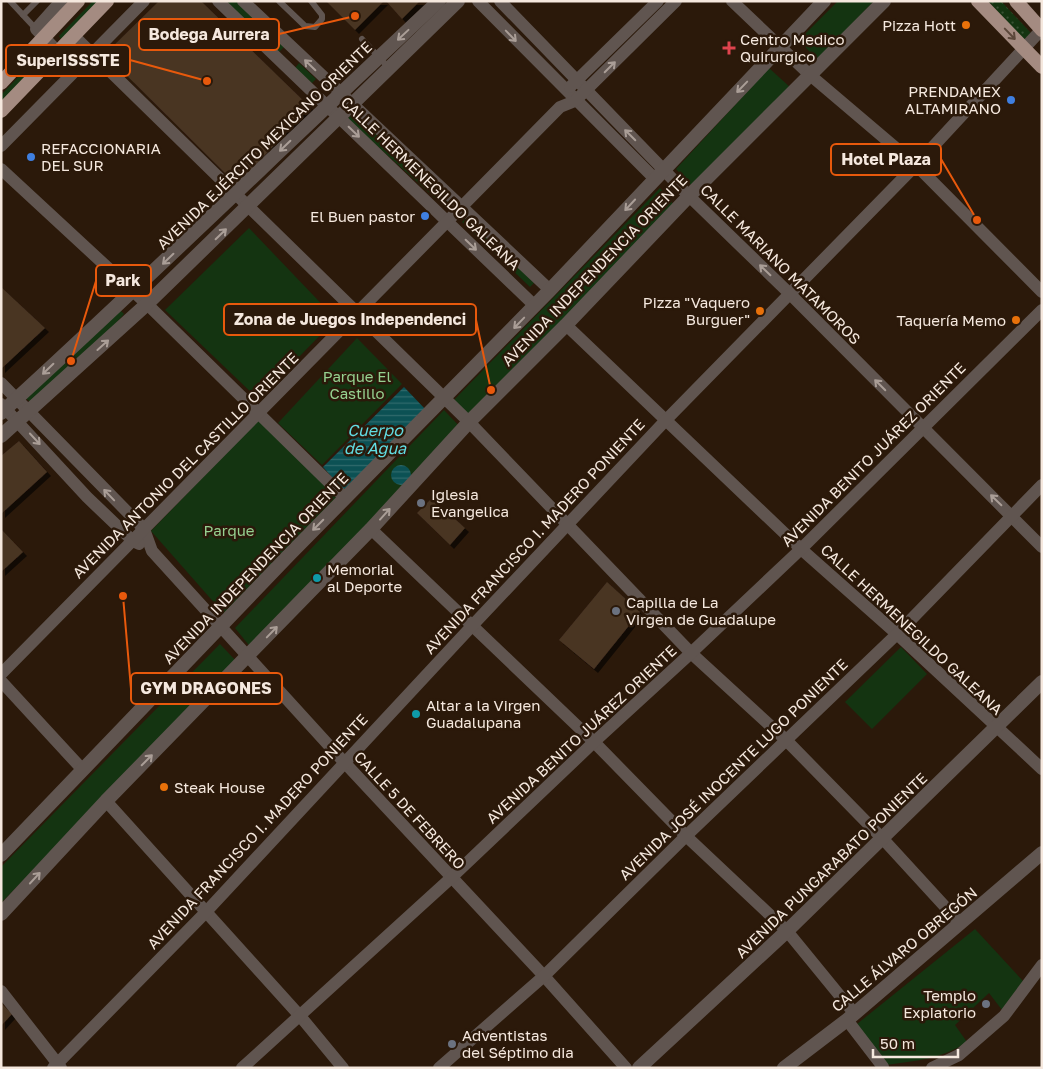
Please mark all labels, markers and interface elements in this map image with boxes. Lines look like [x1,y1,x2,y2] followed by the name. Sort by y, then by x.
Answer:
[882,16,956,34] place label: Pizza Hott
[139,19,279,50] callout: Bodega Aurrera
[960,19,972,31] marker: Pizza Hott
[149,24,269,44] text: Bodega Aurrera
[397,28,410,40] one-way arrow
[1004,28,1016,40] one-way arrow
[505,30,517,42] one-way arrow
[740,30,844,65] place label: Centro Medico Quirurgico
[153,37,375,253] street label: AVENIDA EJÉRCITO MEXICANO ORIENTE
[722,41,736,55] marker: Centro Medico Quirurgico
[6,45,130,76] callout: SuperISSSTE
[16,50,120,70] text: SuperISSSTE
[304,59,317,71] one-way arrow
[604,60,616,73] one-way arrow
[736,81,748,94] one-way arrow
[905,82,1001,117] place label: PRENDAMEX ALTAMIRANO
[338,92,524,274] street label: CALLE HERMENEGILDO GALEANA
[1005,94,1017,106] marker: PRENDAMEX ALTAMIRANO
[348,126,360,138] one-way arrow
[624,129,636,141] one-way arrow
[41,139,161,174] place label: REFACCIONARIA DEL SUR
[279,140,291,152] one-way arrow
[831,144,941,175] callout: Hotel Plaza
[841,149,931,169] text: Hotel Plaza
[25,151,37,163] marker: REFACCIONARIA DEL SUR
[498,171,690,369] street label: AVENIDA INDEPENDENCIA ORIENTE
[697,180,865,348] street label: CALLE MARIANO MATAMOROS
[624,199,636,212] one-way arrow
[310,207,415,225] place label: El Buen pastor
[419,210,431,222] marker: El Buen pastor
[215,228,228,240] one-way arrow
[465,238,477,250] one-way arrow
[162,253,175,265] one-way arrow
[96,265,151,296] callout: Park
[760,265,772,277] one-way arrow
[105,270,141,290] text: Park
[643,293,750,328] place label: Pizza "Vaquero Burguer"
[224,304,476,335] callout: Zona de Juegos Independenci
[754,305,766,317] marker: Pizza "Vaquero Burguer"
[234,309,466,329] text: Zona de Juegos Independenci
[897,311,1006,329] place label: Taquería Memo
[1010,314,1022,326] marker: Taquería Memo
[512,317,525,329] one-way arrow
[96,339,109,351] one-way arrow
[68,348,302,582] street label: AVENIDA ANTONIO DEL CASTILLO ORIENTE
[777,358,969,550] street label: AVENIDA BENITO JUÁREZ ORIENTE
[42,363,54,375] one-way arrow
[323,367,391,402] park label: Parque El Castillo
[874,379,886,392] one-way arrow
[420,415,648,657] street label: AVENIDA FRANCISCO I. MADERO PONIENTE
[344,420,407,458] water label: Cuerpo de Agua
[29,433,41,446] one-way arrow
[159,469,351,667] street label: AVENIDA INDEPENDENCIA ORIENTE
[431,485,509,520] place label: Iglesia Evangelica
[104,489,116,501] one-way arrow
[990,493,1002,506] one-way arrow
[415,497,427,509] marker: Iglesia Evangelica
[379,508,391,521] one-way arrow
[312,519,324,532] one-way arrow
[204,521,255,539] park label: Parque
[817,540,1007,718] street label: CALLE HERMENEGILDO GALEANA
[327,560,403,595] place label: Memorial al Deporte
[311,572,323,584] marker: Memorial al Deporte
[626,593,776,628] place label: Capilla de La Virgen de Guadalupe
[610,605,622,617] marker: Capilla de La Virgen de Guadalupe
[266,626,279,638] one-way arrow
[482,641,680,827] street label: AVENIDA BENITO JUÁREZ ORIENTE
[615,655,851,883] street label: AVENIDA JOSÉ INOCENTE LUGO PONIENTE
[131,673,282,704] callout: GYM DRAGONES
[140,678,272,698] text: GYM DRAGONES
[426,696,541,731] place label: Altar a la Virgen Guadalupana
[410,708,422,720] marker: Altar a la Virgen Guadalupana
[143,710,371,952] street label: AVENIDA FRANCISCO I. MADERO PONIENTE
[351,747,469,873] street label: CALLE 5 DE FEBRERO
[140,755,152,767] one-way arrow
[732,768,930,962] street label: AVENIDA PUNGARABATO PONIENTE
[174,778,265,796] place label: Steak House
[158,781,170,793] marker: Steak House
[29,872,40,885] one-way arrow
[828,883,980,1015] street label: CALLE ÁLVARO OBREGÓN
[903,986,976,1021] place label: Templo Expiatorio
[980,998,992,1010] marker: Templo Expiatorio
[462,1026,574,1061] place label: Adventistas del Séptimo dia
[873,1026,958,1058] scale bar
[880,1034,915,1052] text: 50 m
[446,1038,458,1050] marker: Adventistas del Séptimo dia

